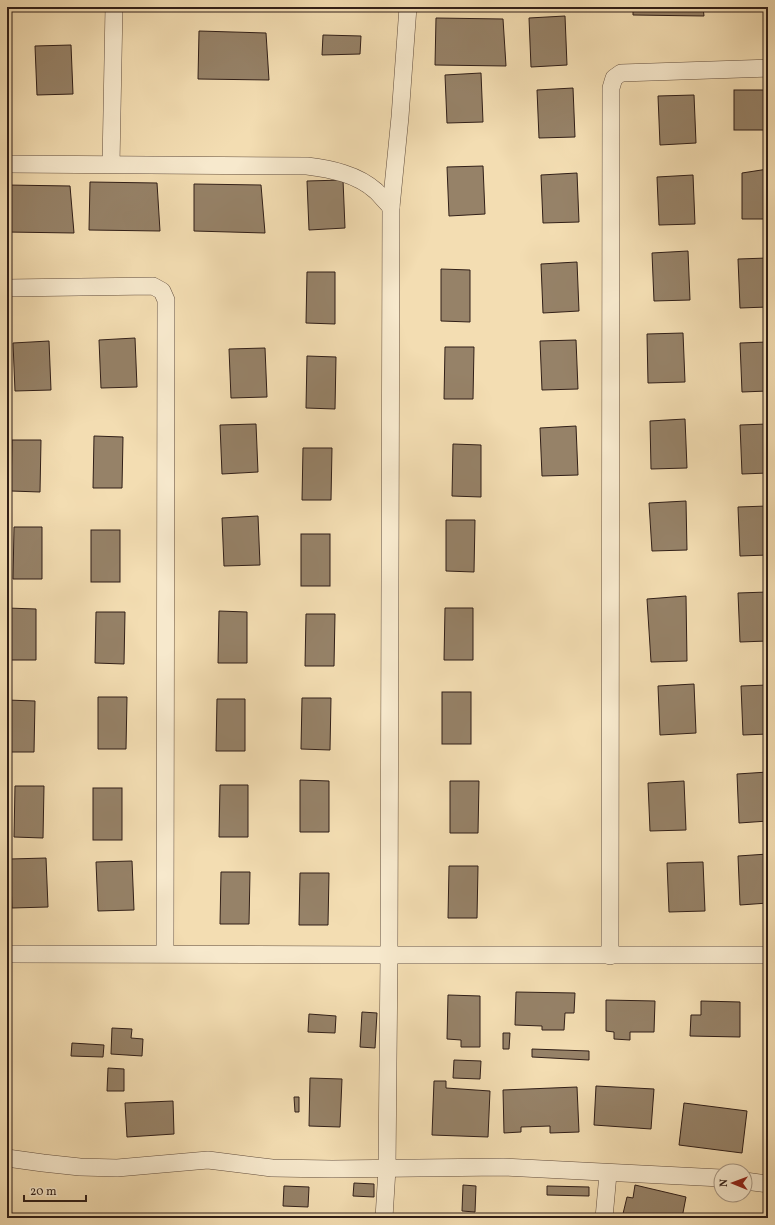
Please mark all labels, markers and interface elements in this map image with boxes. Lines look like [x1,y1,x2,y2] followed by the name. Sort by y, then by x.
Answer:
[713,1163,753,1203] north arrow
[24,1177,86,1203] scale bar
[717,1179,732,1187] text: N
[30,1184,57,1200] text: 20 m

